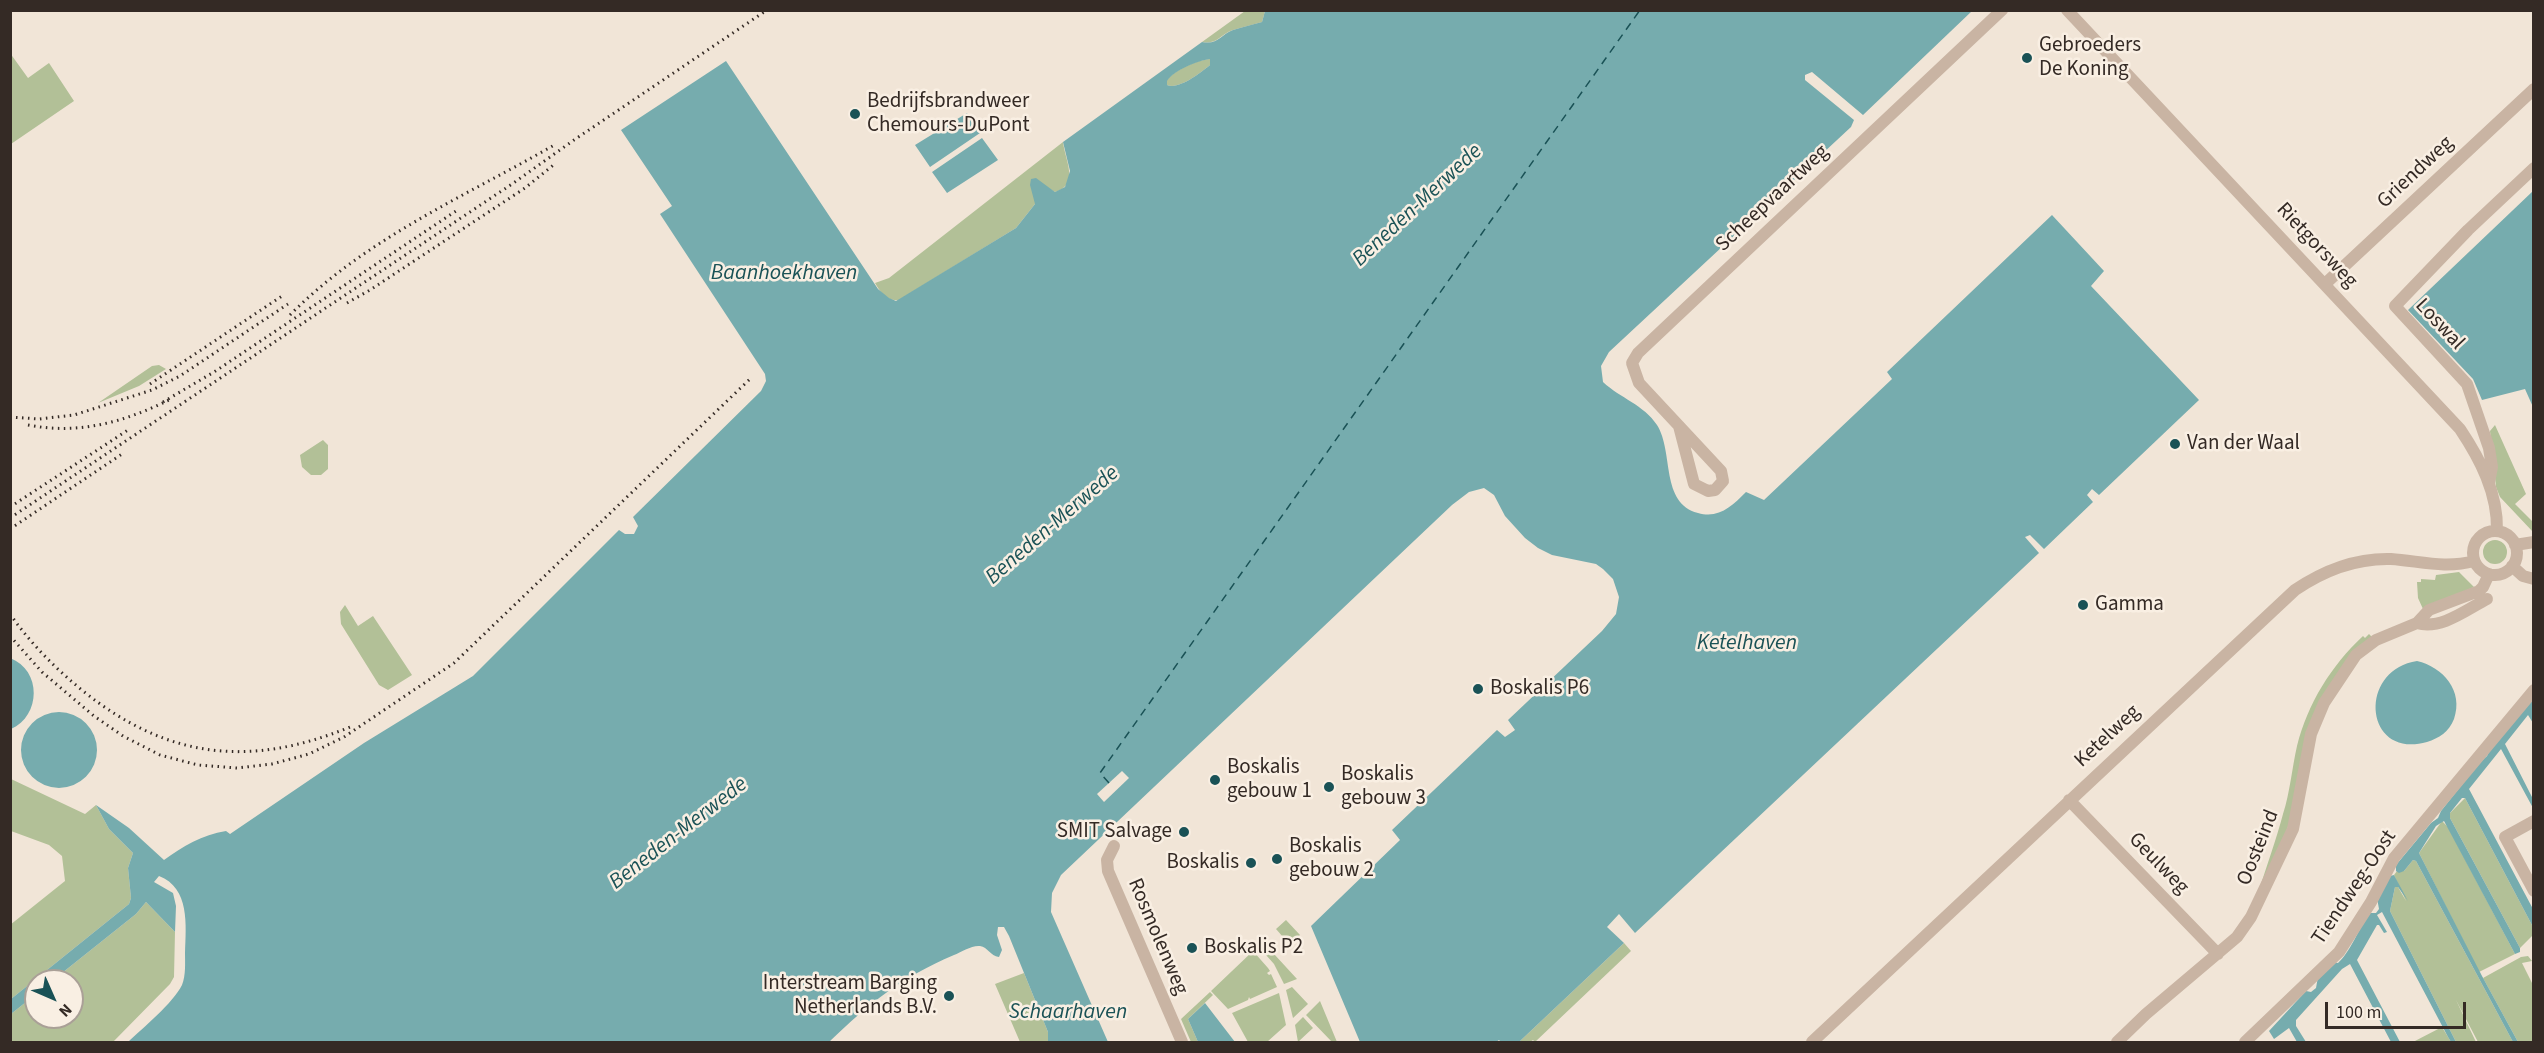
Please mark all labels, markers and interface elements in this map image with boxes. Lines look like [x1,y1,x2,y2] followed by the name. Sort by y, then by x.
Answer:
[2039,33,2141,83] place label: Gebroeders De Koning
[2020,51,2034,65] marker: Gebroeders De Koning
[867,89,1029,139] place label: Bedrijfsbrandweer Chemours-DuPont
[848,107,862,121] marker: Bedrijfsbrandweer Chemours-DuPont
[2373,131,2459,215] street label: Griendweg
[1348,139,1488,273] water label: Beneden-Merwede
[1711,140,1835,258] street label: Scheepvaartweg
[2270,198,2362,294] street label: Rietgorsweg
[711,261,857,287] water label: Baanhoekhaven
[2409,294,2469,356] street label: Loswal
[2187,431,2300,457] place label: Van der Waal
[2168,437,2182,451] marker: Van der Waal
[981,461,1125,591] water label: Beneden-Merwede
[2095,592,2164,618] place label: Gamma
[2076,598,2090,612] marker: Gamma
[1697,631,1797,657] water label: Ketelhaven
[1490,676,1589,702] place label: Boskalis P6
[1471,682,1485,696] marker: Boskalis P6
[2070,700,2146,774] street label: Ketelweg
[1227,755,1312,805] place label: Boskalis gebouw 1
[1341,762,1426,812] place label: Boskalis gebouw 3
[605,772,753,896] water label: Beneden-Merwede
[1208,773,1222,787] marker: Boskalis gebouw 1
[1322,780,1336,794] marker: Boskalis gebouw 3
[2232,807,2286,889] street label: Oosteind
[1057,819,1172,845] place label: SMIT Salvage
[1177,825,1191,839] marker: SMIT Salvage
[2307,826,2403,950] street label: Tiendweg-Oost
[2123,828,2193,900] street label: Geulweg
[1289,834,1374,884] place label: Boskalis gebouw 2
[1166,850,1239,876] place label: Boskalis
[1270,852,1284,866] marker: Boskalis gebouw 2
[1244,856,1258,870] marker: Boskalis
[1121,875,1193,999] street label: Rosmolenweg
[1204,935,1303,961] place label: Boskalis P2
[1185,941,1199,955] marker: Boskalis P2
[24,969,84,1029] north arrow
[763,971,937,1021] place label: Interstream Barging Netherlands B.V.
[942,989,956,1003] marker: Interstream Barging Netherlands B.V.
[2328,990,2469,1028] scale bar
[54,999,77,1022] text: N
[1009,1000,1127,1026] water label: Schaarhaven
[2336,1000,2381,1025] text: 100 m

